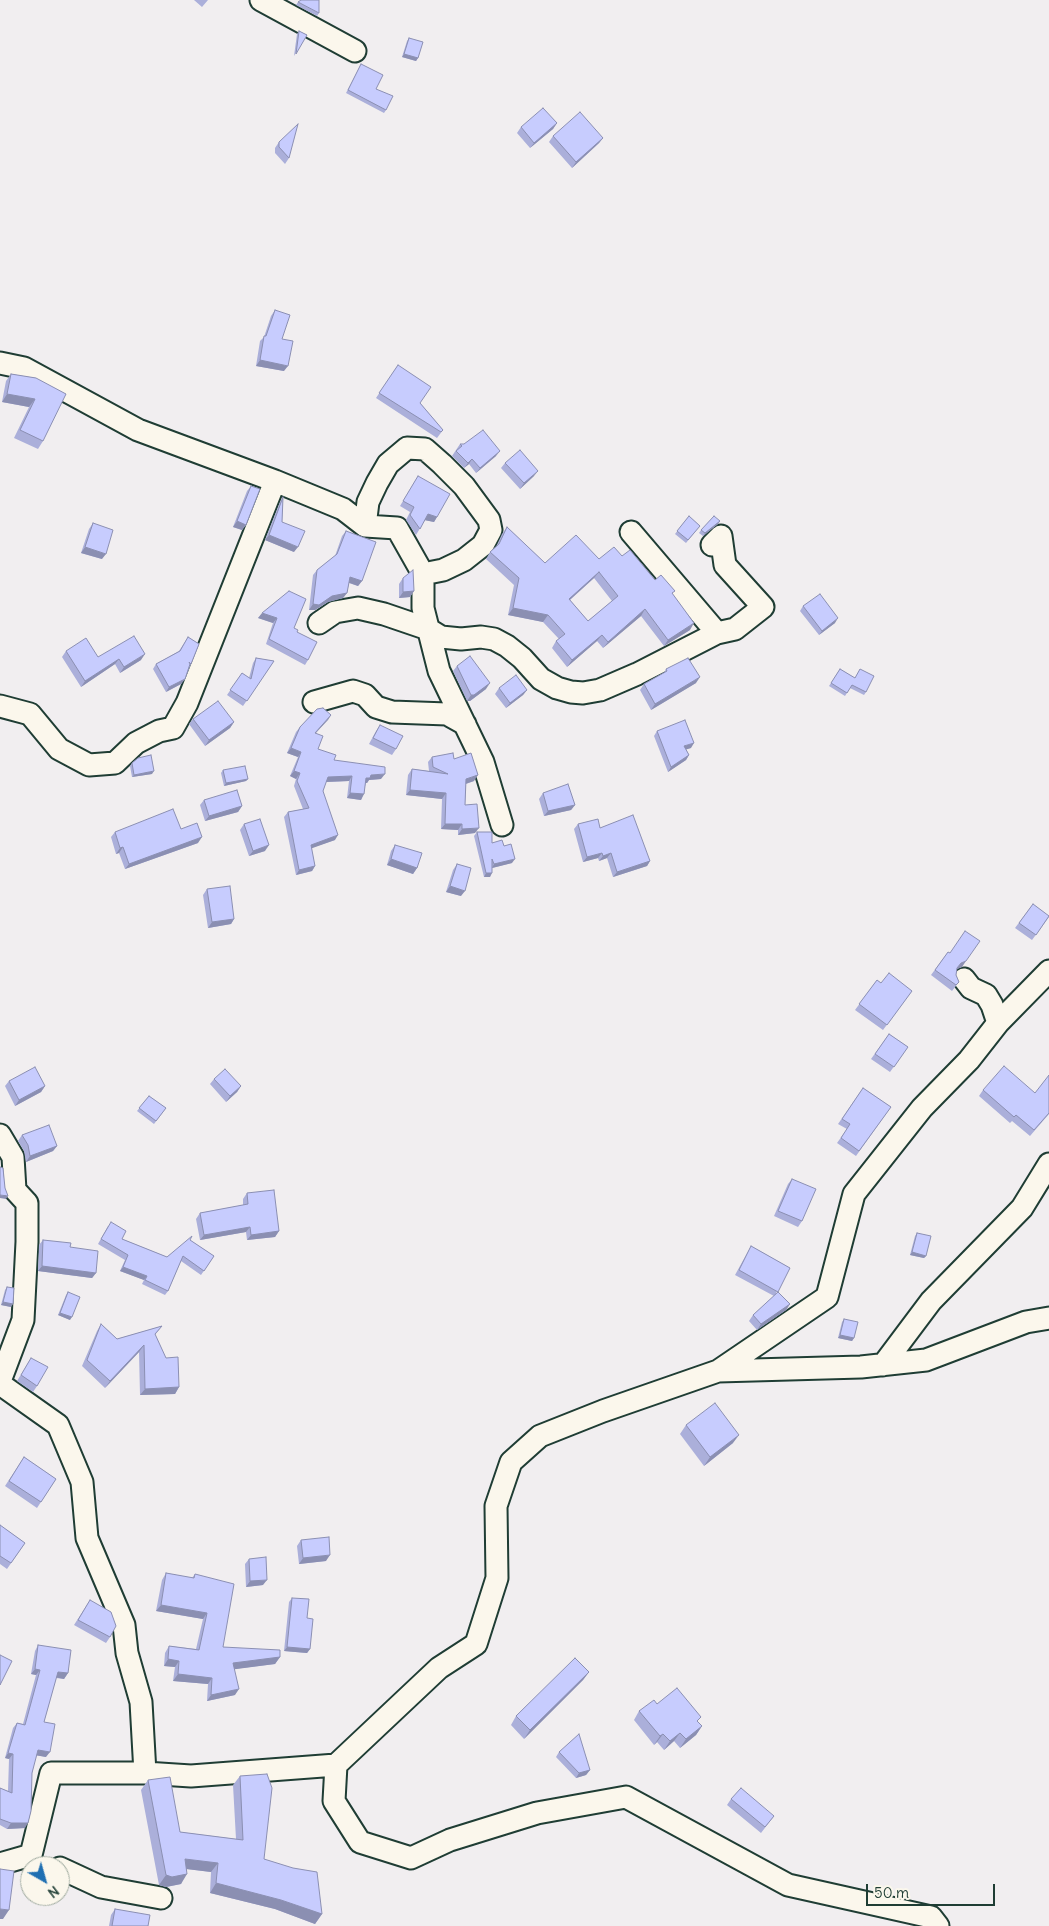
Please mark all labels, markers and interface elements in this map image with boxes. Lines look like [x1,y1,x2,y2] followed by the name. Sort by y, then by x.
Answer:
[20,1856,70,1906] north arrow
[869,1874,998,1906] scale bar
[44,1882,63,1902] text: N
[874,1883,909,1902] text: 50 m

